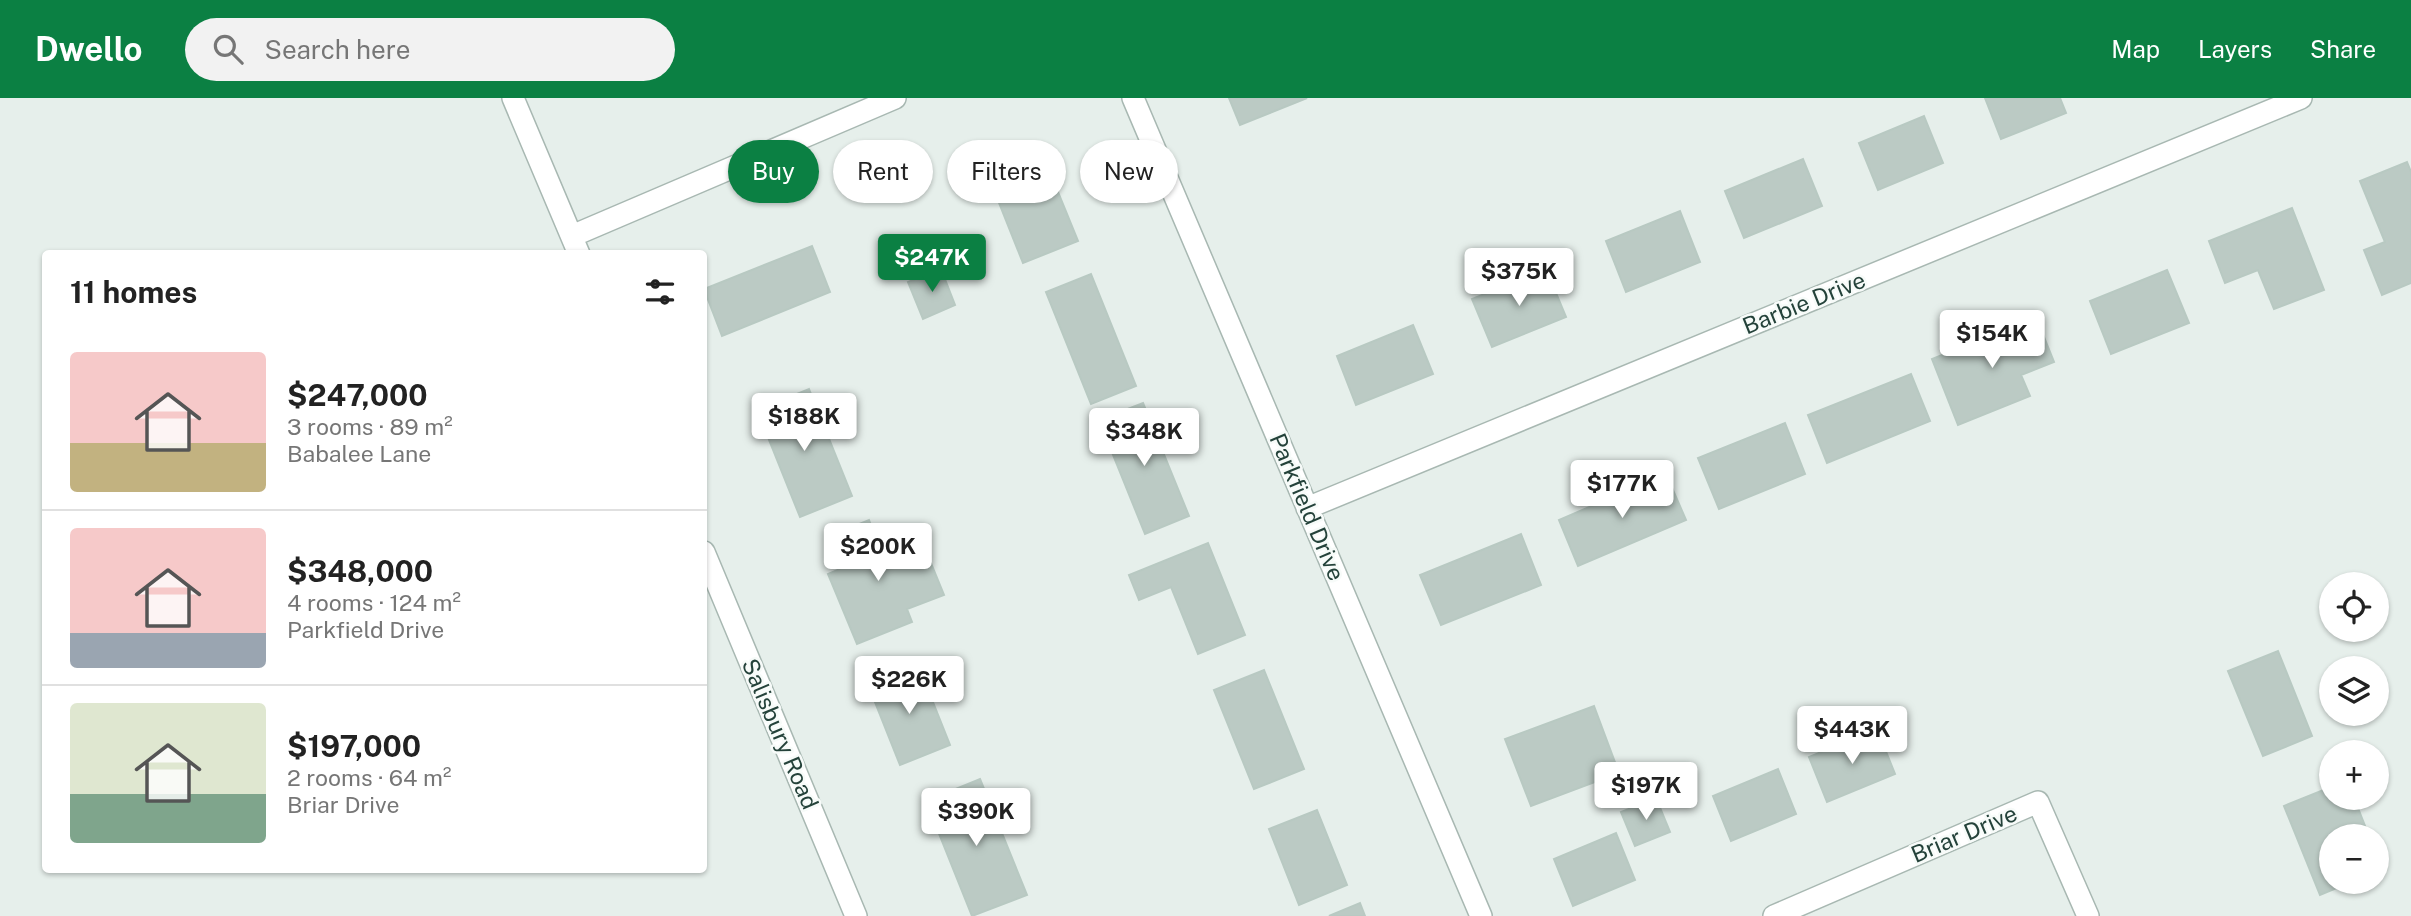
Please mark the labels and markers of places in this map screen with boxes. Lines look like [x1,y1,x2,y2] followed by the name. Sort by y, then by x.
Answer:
[883,234,981,294] pin: $247K
[1470,248,1568,308] pin: $375K
[1943,310,2041,370] pin: $154K
[755,394,853,453] pin: $188K
[1095,408,1193,468] pin: $348K
[1573,460,1671,520] pin: $177K
[829,524,927,583] pin: $200K
[860,656,958,716] pin: $226K
[1803,706,1901,766] pin: $443K
[1597,762,1695,822] pin: $197K
[927,788,1025,848] pin: $390K

